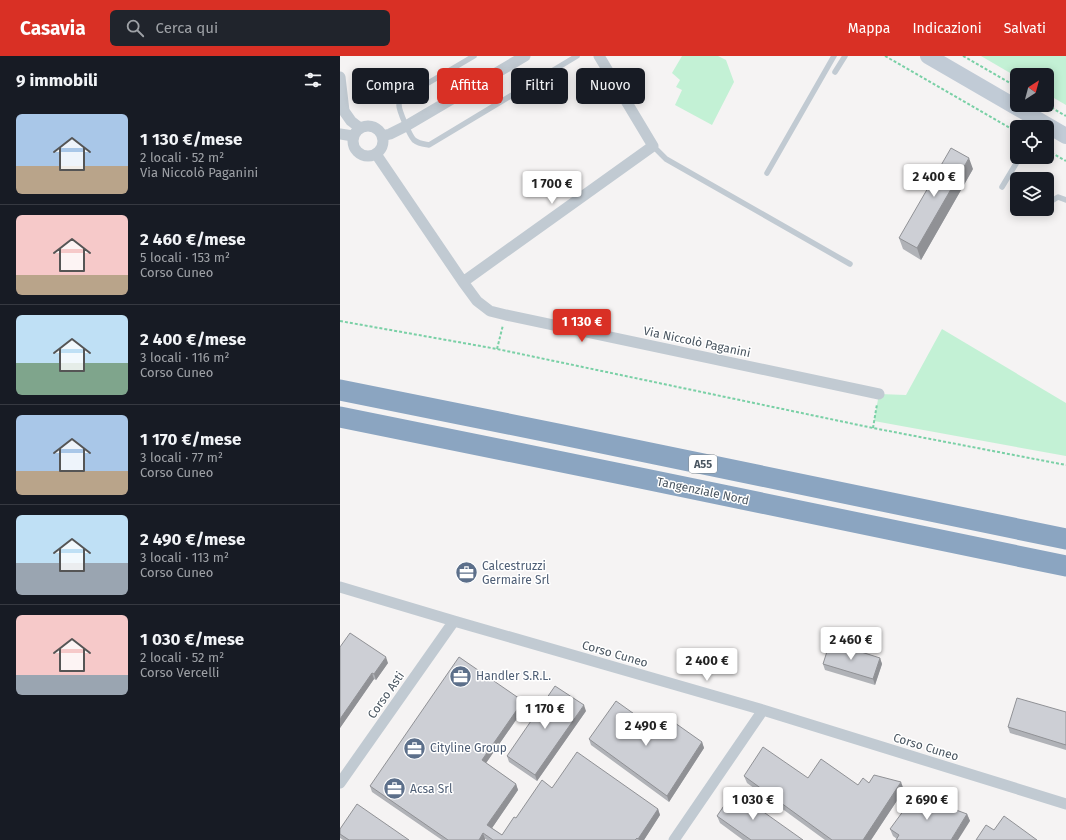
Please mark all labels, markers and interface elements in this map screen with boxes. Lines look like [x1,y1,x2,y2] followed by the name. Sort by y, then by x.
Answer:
[110,10,390,46] search box
[20,17,86,40] text: Casavia
[124,17,146,39] icon: search
[156,19,218,37] text: Cerca qui
[848,20,890,37] text: Mappa
[912,20,982,37] text: Indicazioni
[1004,20,1046,37] text: Salvati
[352,68,429,104] chip: Compra
[437,68,503,104] chip: Affitta
[511,68,568,104] chip: Filtri
[576,68,645,104] chip: Nuovo
[1010,68,1054,112] north arrow
[1010,68,1054,216] map controls
[302,69,324,91] icon: filters
[16,70,98,91] text: 9 immobili
[1010,120,1054,164] button: locate
[140,129,242,150] text: 1 130 €/mese
[48,130,96,178] icon: home
[140,150,224,165] text: 2 locali · 52 m²
[897,164,971,198] pin: 2 400 €
[140,165,258,180] text: Via Niccolò Paganini
[912,169,956,184] text: 2 400 €
[515,171,589,205] pin: 1 700 €
[1010,172,1054,216] button: layers
[531,176,573,191] text: 1 700 €
[140,229,246,250] text: 2 460 €/mese
[48,231,96,279] icon: home
[140,250,230,265] text: 5 locali · 153 m²
[140,265,213,280] text: Corso Cuneo
[545,309,619,343] pin: 1 130 €
[562,314,602,329] text: 1 130 €
[642,324,752,360] street label: Via Niccolò Paganini
[140,329,246,350] text: 2 400 €/mese
[48,331,96,379] icon: home
[140,350,230,365] text: 3 locali · 116 m²
[140,365,213,380] text: Corso Cuneo
[140,429,241,450] text: 1 170 €/mese
[48,431,96,479] icon: home
[140,450,223,465] text: 3 locali · 77 m²
[689,455,717,473] road number: A55
[140,465,213,480] text: Corso Cuneo
[656,474,750,508] street label: Tangenziale Nord
[140,529,245,550] text: 2 490 €/mese
[48,531,96,579] icon: home
[140,550,229,565] text: 3 locali · 113 m²
[482,559,550,587] place label: Calcestruzzi Germaire Srl
[453,560,479,586] office icon: Calcestruzzi Germaire Srl
[140,565,213,580] text: Corso Cuneo
[814,627,888,661] pin: 2 460 €
[140,629,244,650] text: 1 030 €/mese
[48,631,96,679] icon: home
[830,632,872,647] text: 2 460 €
[580,638,650,670] street label: Corso Cuneo
[670,648,744,682] pin: 2 400 €
[140,650,224,665] text: 2 locali · 52 m²
[685,653,729,668] text: 2 400 €
[448,663,474,689] office icon: Handler S.R.L.
[140,665,219,680] text: Corso Vercelli
[365,669,407,721] street label: Corso Asti
[476,669,551,683] place label: Handler S.R.L.
[508,696,582,730] pin: 1 170 €
[525,701,565,716] text: 1 170 €
[609,713,683,747] pin: 2 490 €
[625,718,667,733] text: 2 490 €
[892,730,960,764] street label: Corso Cuneo
[401,735,427,761] office icon: Cityline Group
[430,741,507,755] place label: Cityline Group
[382,776,408,802] office icon: Acsa Srl
[410,782,453,796] place label: Acsa Srl
[716,787,790,821] pin: 1 030 €
[890,787,964,821] pin: 2 690 €
[732,792,774,807] text: 1 030 €
[906,792,948,807] text: 2 690 €

